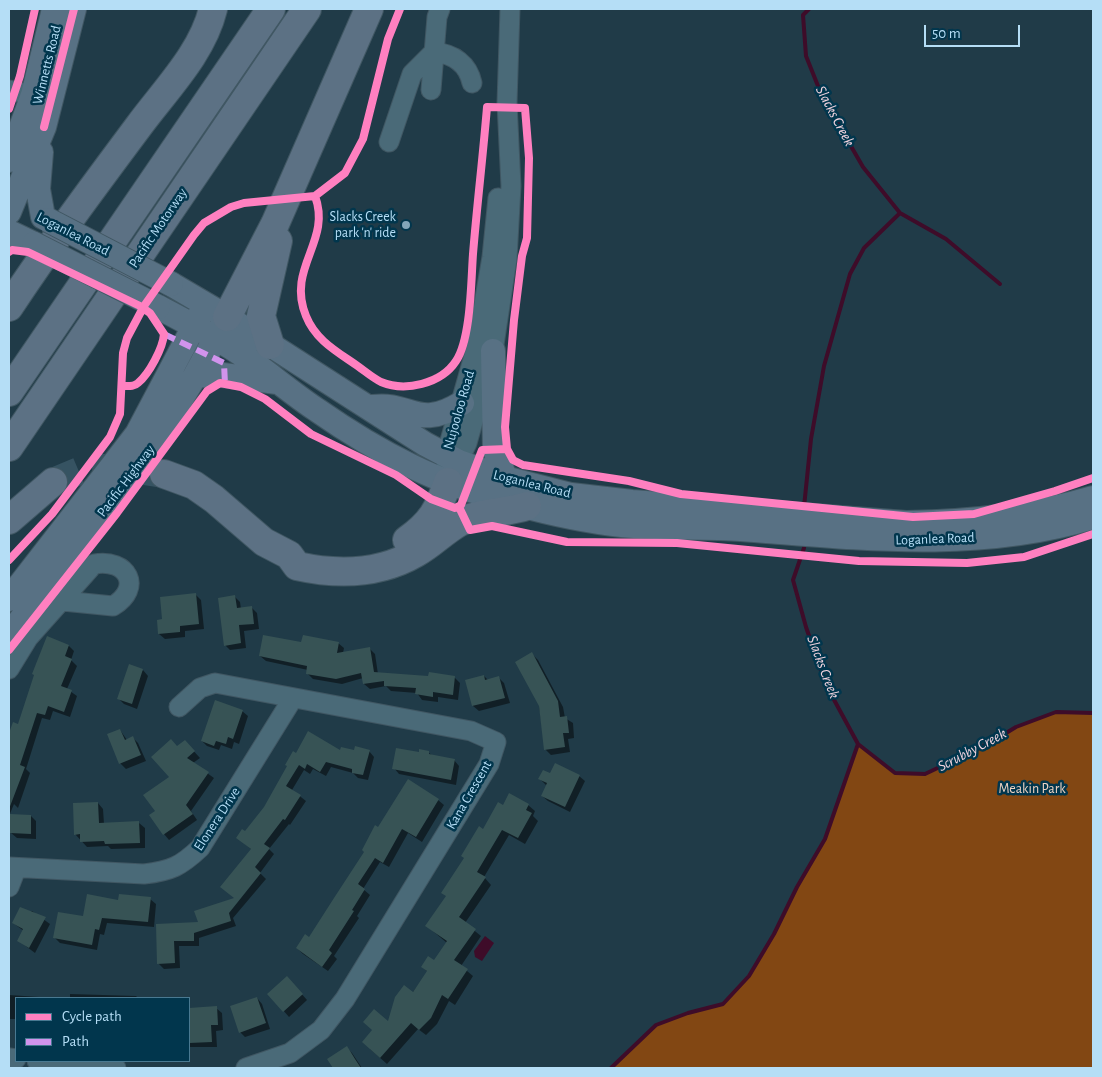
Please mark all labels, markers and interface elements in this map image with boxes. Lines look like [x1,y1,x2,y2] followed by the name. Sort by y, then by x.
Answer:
[927,15,1023,47] scale bar
[29,24,65,106] street label: Winnetts Road
[932,26,961,41] text: 50 m
[812,83,858,149] water label: Slacks Creek
[125,185,191,271] street label: Pacific Motorway
[34,209,112,259] street label: Loganlea Road
[330,209,396,242] place label: Slacks Creek park 'n' ride
[400,219,412,231] marker: Slacks Creek park 'n' ride
[440,369,478,451] street label: Nujooloo Road
[93,442,159,520] street label: Pacific Highway
[492,466,572,502] street label: Loganlea Road
[895,529,975,549] street label: Loganlea Road
[803,633,843,701] water label: Slacks Creek
[935,724,1009,776] water label: Scrubby Creek
[443,758,495,832] street label: Kana Crescent
[998,781,1066,797] park label: Meakin Park
[190,784,244,854] street label: Elonera Drive
[15,997,190,1062] legend
[62,1009,122,1024] text: Cycle path
[62,1034,89,1049] text: Path

